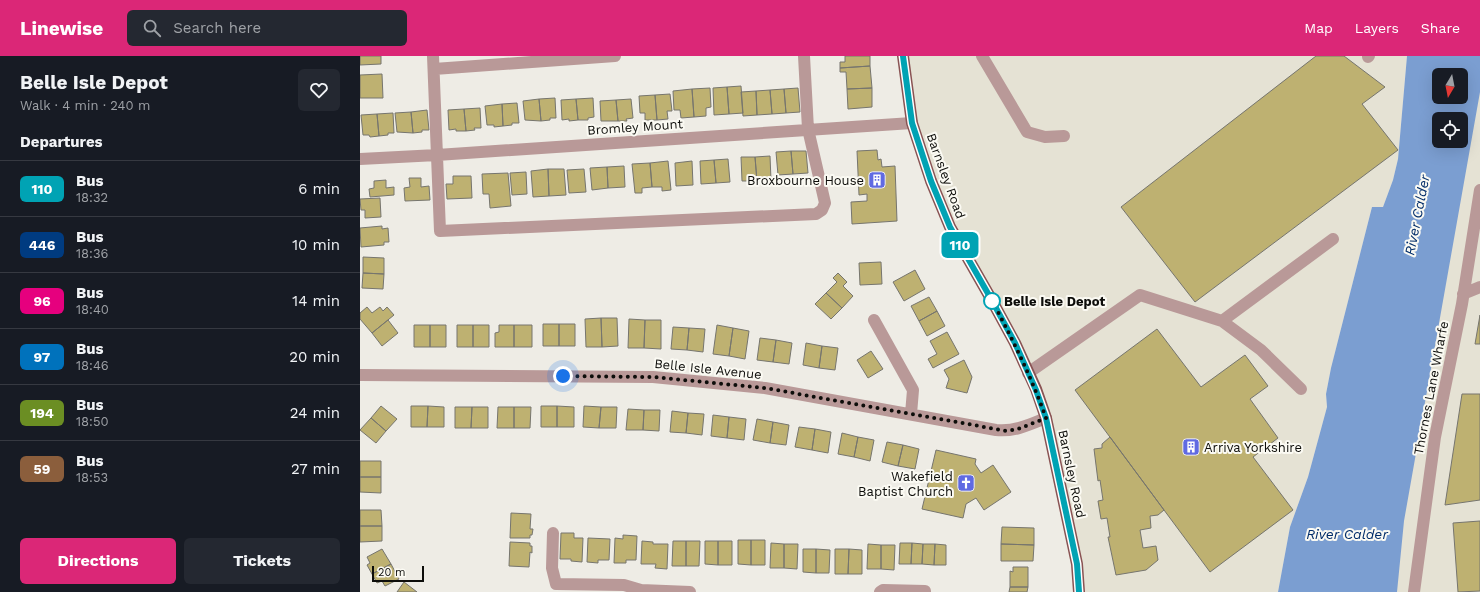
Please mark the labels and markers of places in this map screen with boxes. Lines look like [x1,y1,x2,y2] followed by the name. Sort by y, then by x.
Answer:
[867,170,887,190] building icon: Broxbourne House
[747,173,864,188] place label: Broxbourne House
[983,292,1001,310] marker: Belle Isle Depot
[1004,294,1105,309] place label: Belle Isle Depot
[1181,437,1201,457] building icon: Arriva Yorkshire
[1204,440,1302,455] place label: Arriva Yorkshire
[858,469,953,499] place label: Wakefield Baptist Church
[956,473,976,493] church icon: Wakefield Baptist Church

